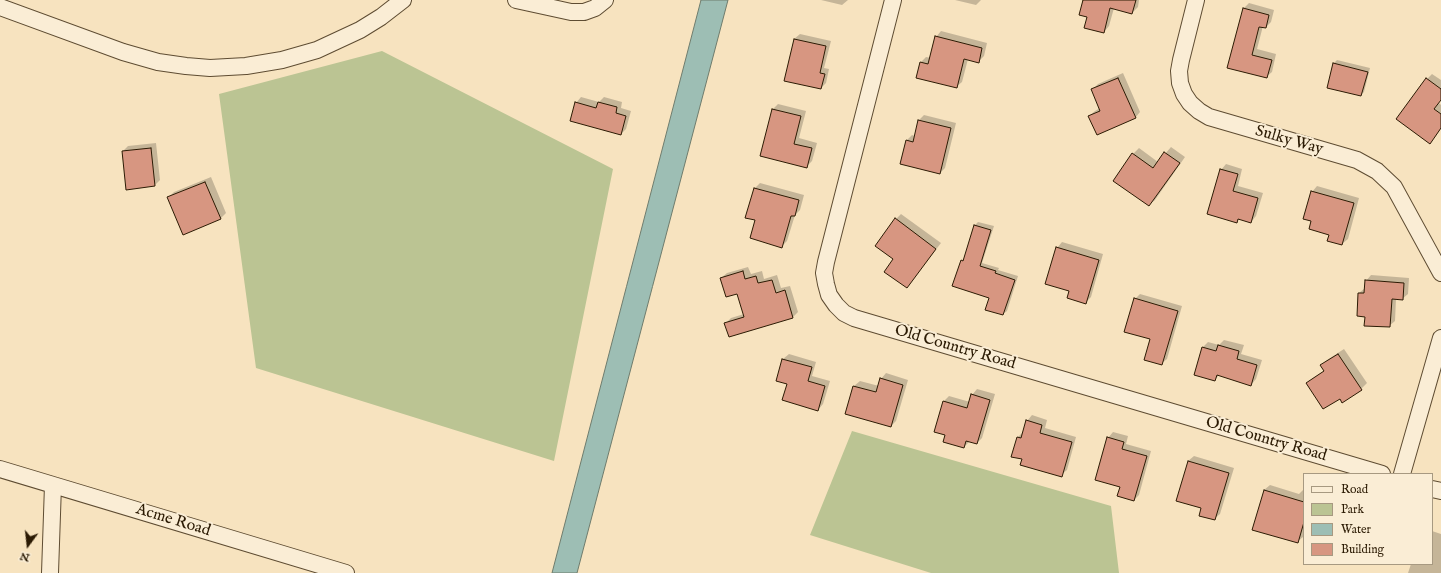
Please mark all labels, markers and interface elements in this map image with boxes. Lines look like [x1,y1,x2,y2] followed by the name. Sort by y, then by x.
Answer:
[1253,122,1325,160] street label: Sulky Way
[892,322,1018,374] street label: Old Country Road
[1203,414,1329,466] street label: Old Country Road
[1303,473,1433,565] legend
[1341,482,1368,497] text: Road
[133,501,213,541] street label: Acme Road
[1341,502,1364,517] text: Park
[1341,522,1371,537] text: Water
[8,525,48,565] north arrow
[1341,542,1384,557] text: Building
[18,549,31,565] text: N

